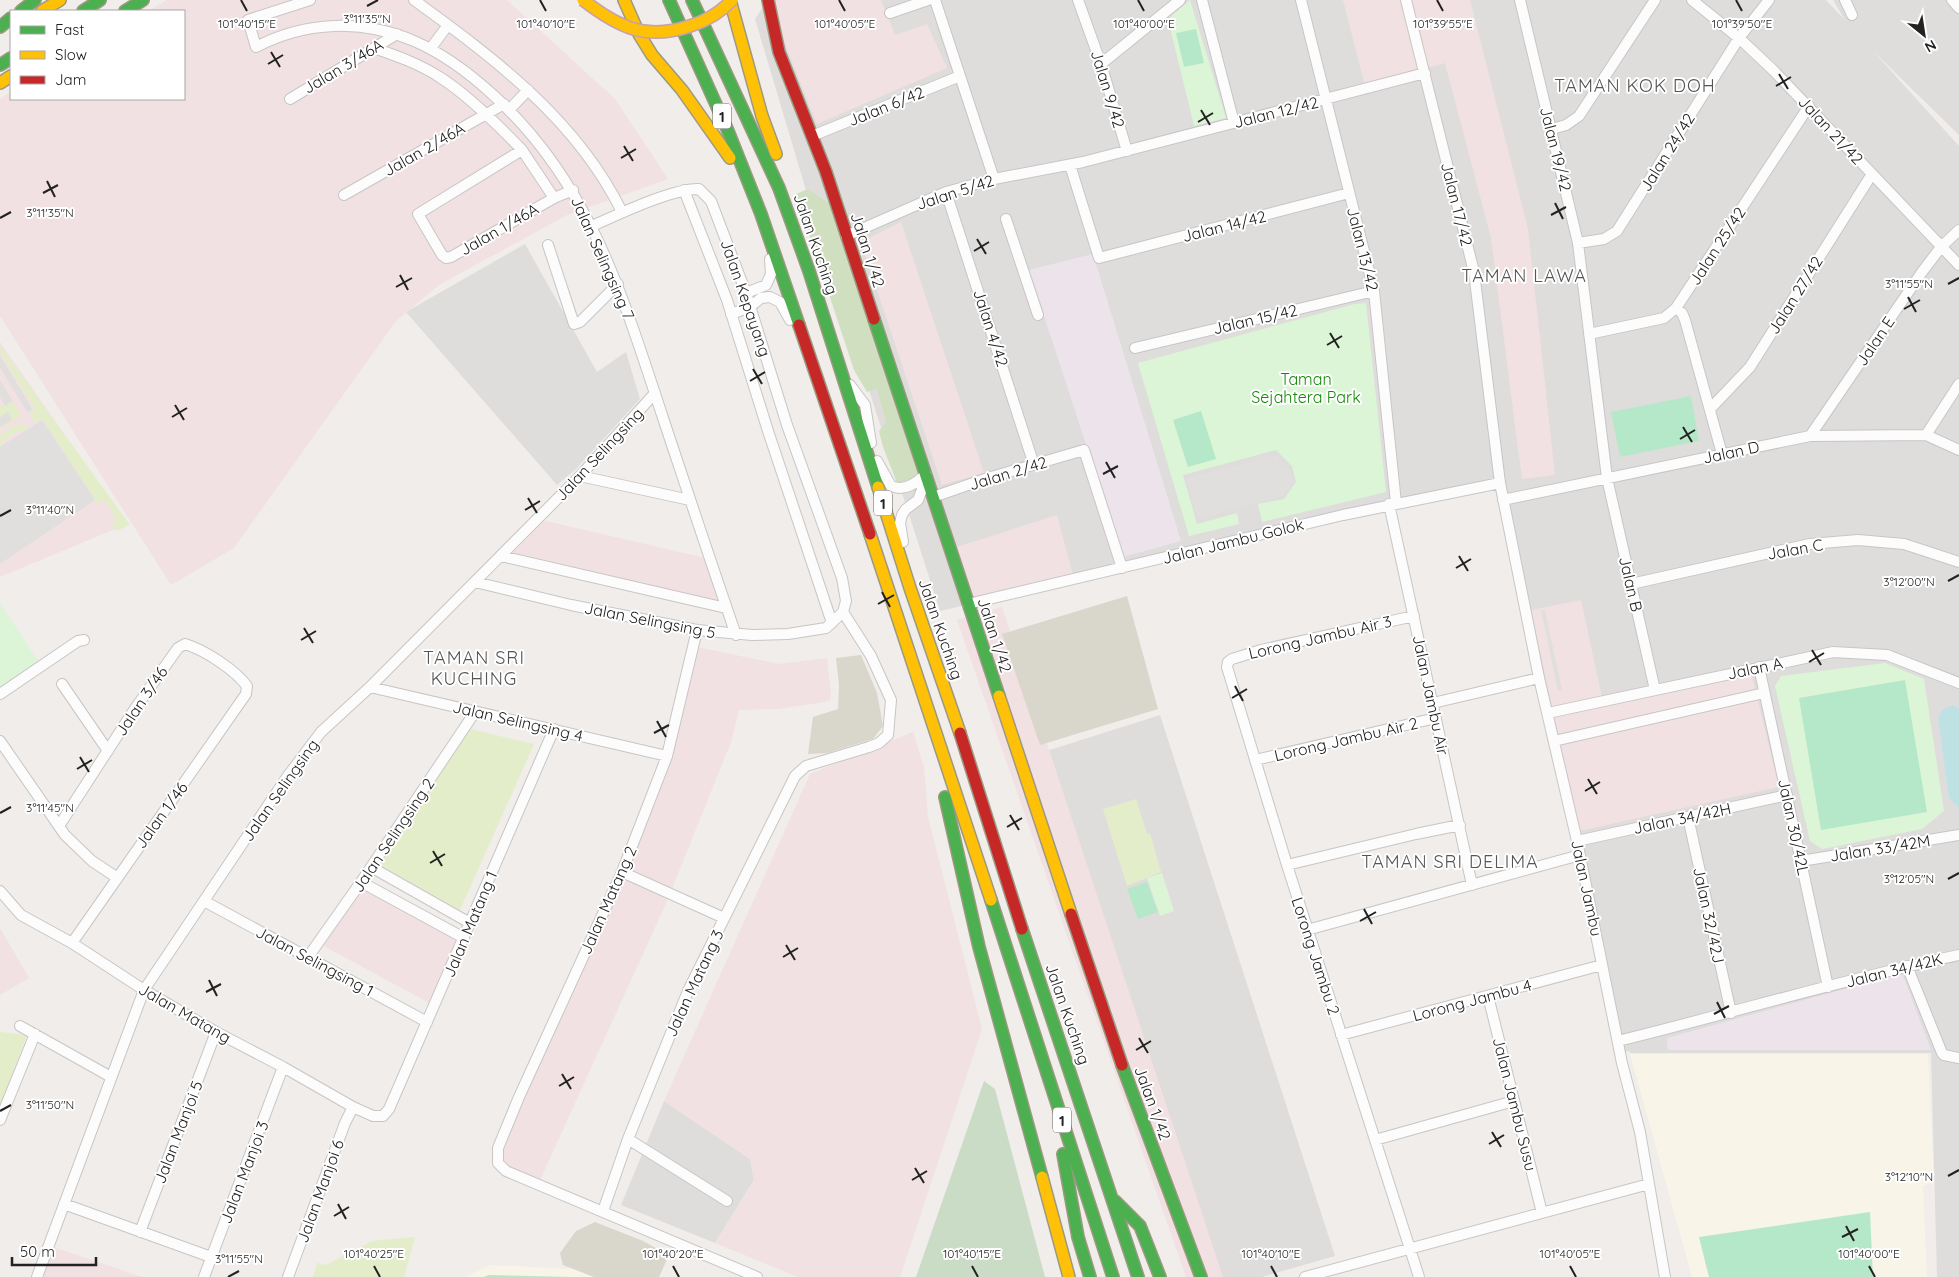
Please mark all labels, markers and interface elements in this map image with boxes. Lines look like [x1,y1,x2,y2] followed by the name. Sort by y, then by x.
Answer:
[10,10,185,100] legend
[1899,10,1949,60] north arrow
[343,11,391,26] text: 3°11'35"N
[218,16,276,31] text: 101°40'15"E
[517,16,576,31] text: 101°40'10"E
[815,16,876,31] text: 101°40'05"E
[1113,16,1175,31] text: 101°40'00"E
[1413,16,1473,31] text: 101°39'55"E
[1712,16,1772,31] text: 101°39'50"E
[55,20,84,39] text: Fast
[299,34,387,98] street label: Jalan 3/46A
[1922,36,1939,57] text: N
[55,45,87,64] text: Slow
[1087,48,1129,131] street label: Jalan 9/42
[55,70,86,89] text: Jam
[1554,74,1716,97] district label: TAMAN KOK DOH
[845,82,927,130] street label: Jalan 6/42
[1232,92,1320,132] street label: Jalan 12/42
[1794,92,1868,168] street label: Jalan 21/42
[713,104,731,128] road number: 1
[1536,105,1576,193] street label: Jalan 19/42
[1635,109,1699,195] street label: Jalan 24/42
[380,118,468,180] street label: Jalan 2/46A
[1437,160,1477,248] street label: Jalan 17/42
[914,170,996,214] street label: Jalan 5/42
[789,191,843,297] street label: Jalan Kuching
[567,193,639,323] street label: Jalan Selingsing 7
[456,198,542,260] street label: Jalan 1/46A
[1684,203,1750,289] street label: Jalan 25/42
[26,205,74,220] text: 3°11'35"N
[1343,205,1383,293] street label: Jalan 13/42
[1180,206,1268,246] street label: Jalan 14/42
[847,210,890,290] street label: Jalan 1/42
[717,237,775,359] street label: Jalan Kepayang
[1763,252,1827,338] street label: Jalan 27/42
[1461,264,1587,287] district label: TAMAN LAWA
[1885,276,1933,291] text: 3°11'55"N
[969,287,1013,369] street label: Jalan 4/42
[1211,300,1299,338] street label: Jalan 15/42
[1851,313,1899,369] street label: Jalan E
[1251,369,1361,407] park label: Taman Sejahtera Park
[551,403,647,505] street label: Jalan Selingsing
[1701,436,1761,468] street label: Jalan D
[967,452,1049,494] street label: Jalan 2/42
[874,490,892,516] road number: 1
[26,502,74,517] text: 3°11'40"N
[1160,514,1306,568] street label: Jalan Jambu Golok
[1766,534,1824,564] street label: Jalan C
[1615,554,1647,614] street label: Jalan B
[1883,574,1935,589] text: 3°12'00"N
[914,576,968,682] street label: Jalan Kuching
[974,595,1017,675] street label: Jalan 1/42
[583,597,717,643] street label: Jalan Selingsing 5
[1246,611,1394,663] street label: Lorong Jambu Air 3
[1408,633,1454,757] street label: Jalan Jambu Air
[423,646,525,690] district label: TAMAN SRI KUCHING
[1725,652,1785,684] street label: Jalan A
[110,662,172,740] street label: Jalan 3/46
[451,696,585,746] street label: Jalan Selingsing 4
[1272,713,1420,765] street label: Lorong Jambu Air 2
[237,735,323,845] street label: Jalan Selingsing
[347,774,439,896] street label: Jalan Selingsing 2
[1774,777,1814,877] street label: Jalan 30/42L
[130,778,192,852] street label: Jalan 1/46
[1631,798,1733,838] street label: Jalan 34/42H
[26,800,74,815] text: 3°11'45"N
[1828,830,1932,866] street label: Jalan 33/42M
[1567,838,1607,938] street label: Jalan Jambu
[575,843,641,957] street label: Jalan Matang 2
[1361,850,1539,873] district label: TAMAN SRI DELIMA
[1689,865,1729,965] street label: Jalan 32/42J
[439,868,501,980] street label: Jalan Matang 1
[1884,871,1934,886] text: 3°12'05"N
[1288,895,1345,1018] street label: Lorong Jambu 2
[253,922,377,1000] street label: Jalan Selingsing 1
[660,926,728,1040] street label: Jalan Matang 3
[1843,948,1945,992] street label: Jalan 34/42K
[1041,961,1095,1067] street label: Jalan Kuching
[1410,975,1534,1025] street label: Lorong Jambu 4
[135,979,235,1047] street label: Jalan Matang
[1489,1035,1541,1173] street label: Jalan Jambu Susu
[1130,1063,1176,1143] street label: Jalan 1/42
[149,1078,207,1186] street label: Jalan Manjoi 5
[26,1097,74,1112] text: 3°11'50"N
[1053,1108,1071,1132] road number: 1
[215,1118,273,1226] street label: Jalan Manjoi 3
[292,1136,348,1245] street label: Jalan Manjoi 6
[1885,1169,1933,1184] text: 3°12'10"N
[12,1234,96,1266] scale bar
[20,1242,55,1261] text: 50 m
[344,1246,404,1261] text: 101°40'25"E
[643,1246,704,1261] text: 101°40'20"E
[943,1246,1001,1261] text: 101°40'15"E
[1242,1246,1301,1261] text: 101°40'10"E
[1540,1246,1601,1261] text: 101°40'05"E
[1838,1246,1900,1261] text: 101°40'00"E
[215,1251,263,1266] text: 3°11'55"N

